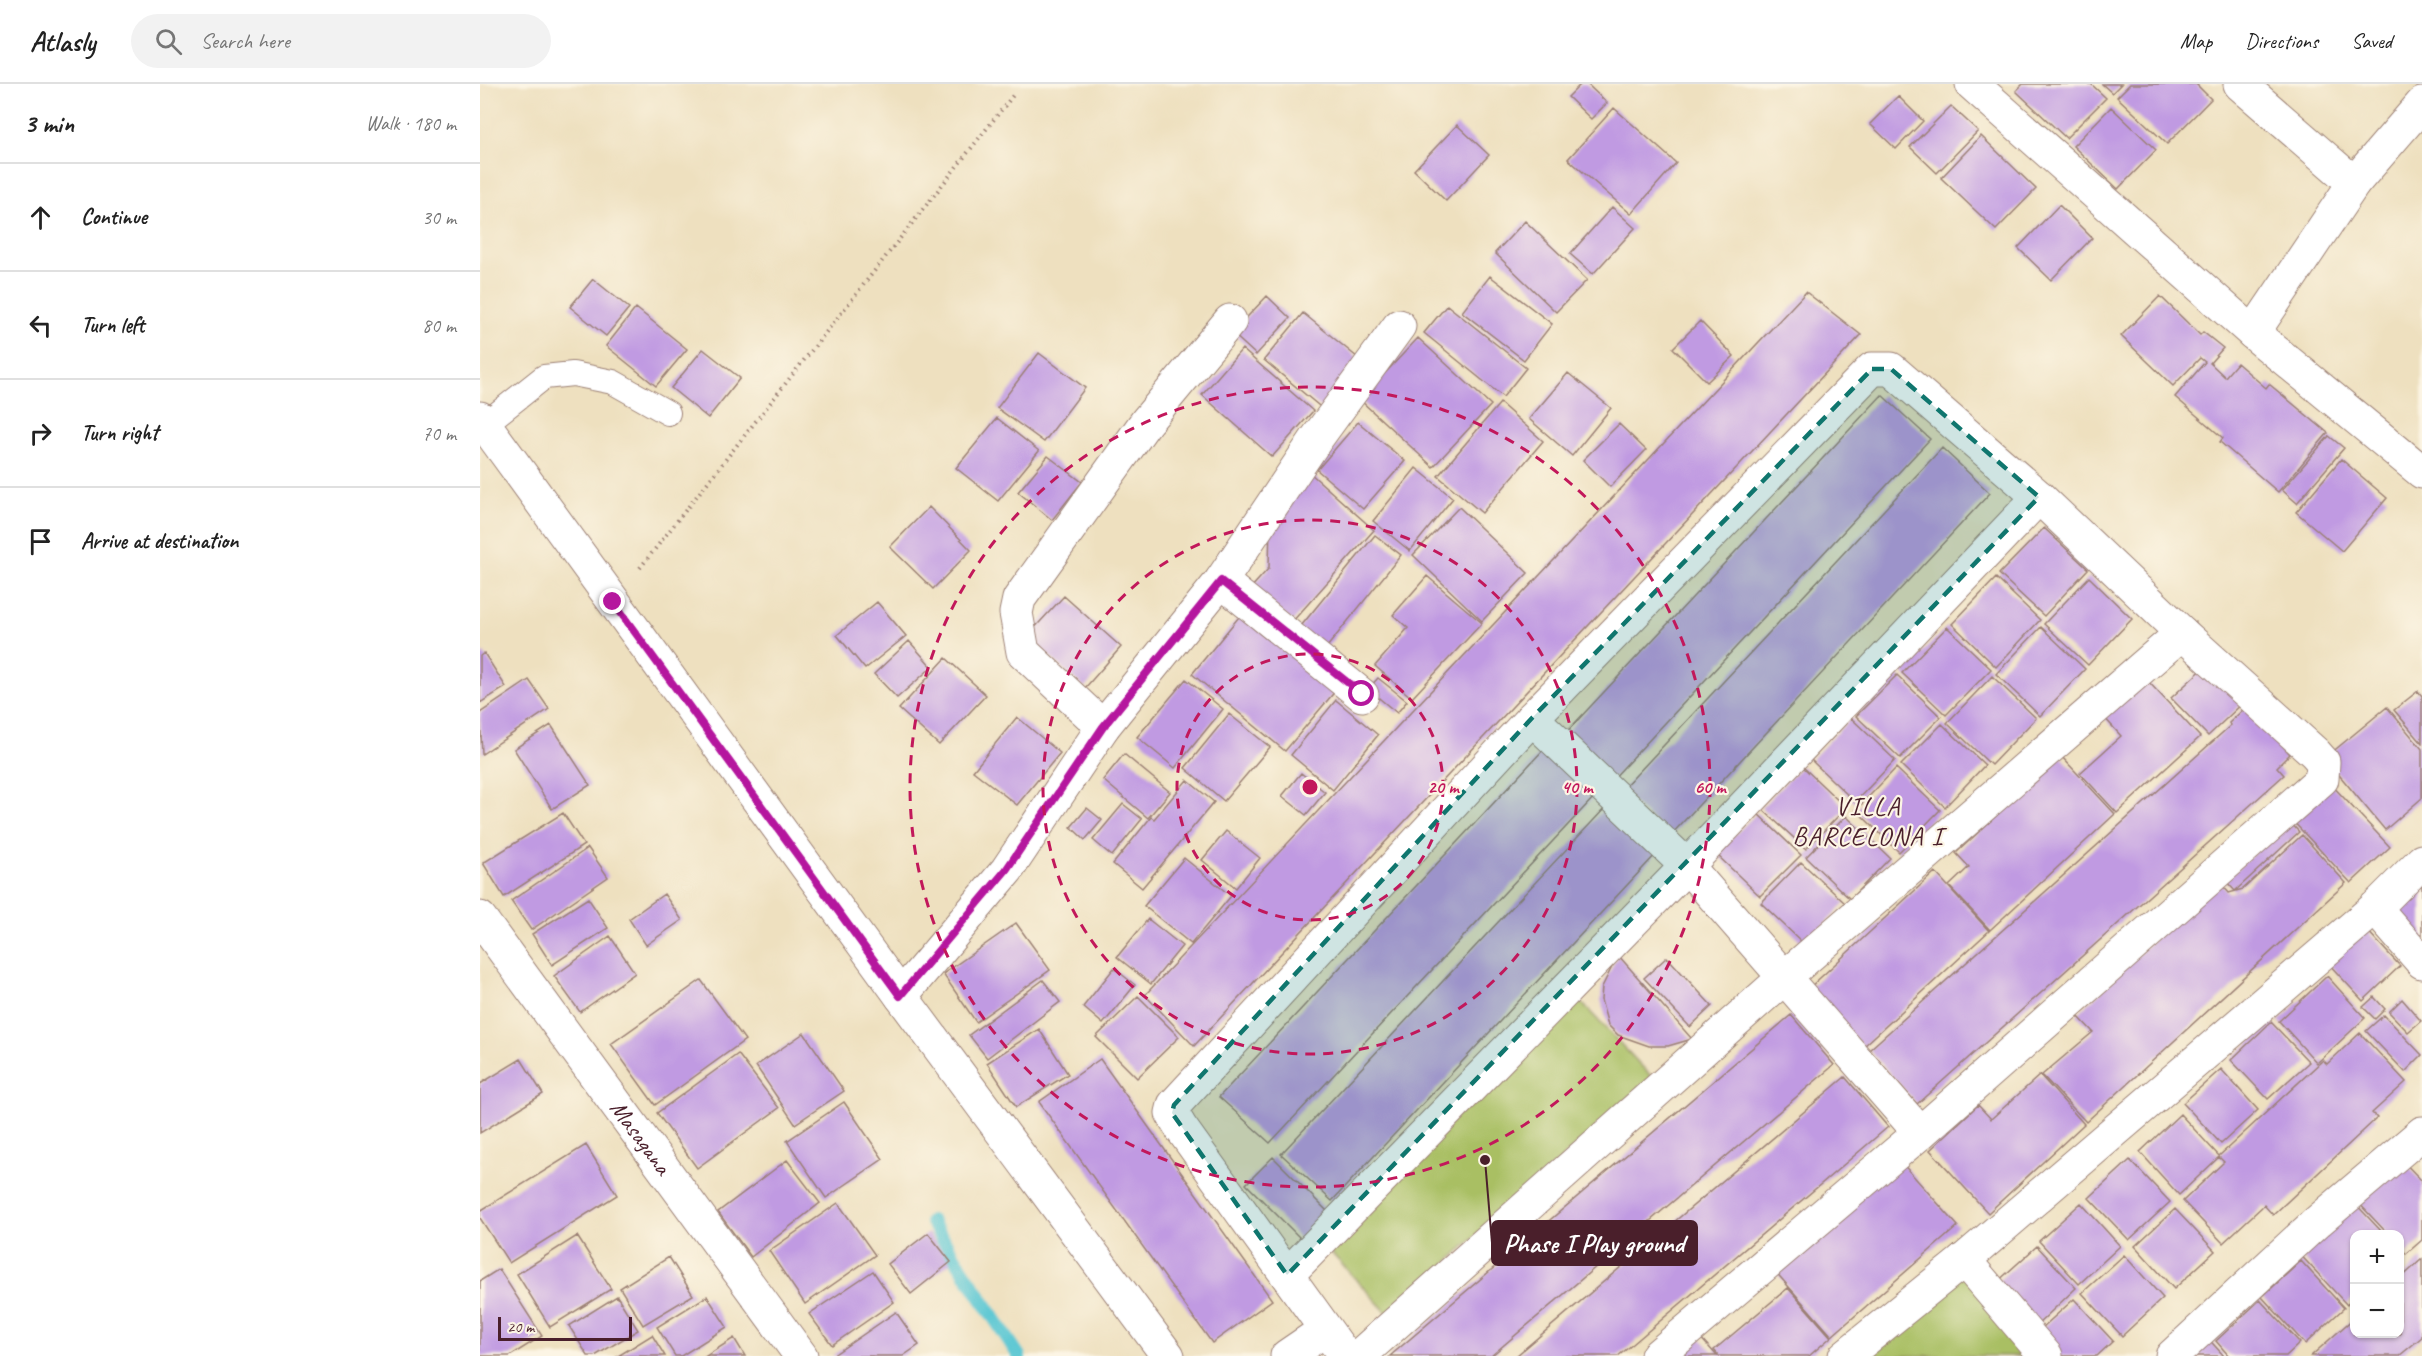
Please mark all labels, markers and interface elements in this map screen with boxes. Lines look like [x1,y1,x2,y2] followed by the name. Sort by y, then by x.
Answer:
[131,14,551,68] search box
[30,24,95,59] text: Atlasly
[152,25,185,58] icon: search
[200,27,290,55] text: Search here
[2180,28,2212,54] text: Map
[2245,28,2318,54] text: Directions
[2351,28,2392,54] text: Saved
[24,107,74,140] text: 3 min
[366,111,456,136] text: Walk · 180 m
[24,201,57,234] icon: ahead
[81,203,147,231] text: Continue
[422,205,456,230] text: 30 m
[24,309,57,342] icon: left
[81,311,145,339] text: Turn left
[422,313,456,338] text: 80 m
[24,417,57,450] icon: right
[81,419,158,447] text: Turn right
[422,421,456,446] text: 70 m
[24,525,57,558] icon: arrive
[81,527,238,555] text: Arrive at destination
[599,588,625,614] route end
[1348,680,1374,706] route start
[1428,776,1460,798] text: 20 m
[1562,776,1594,798] text: 40 m
[1694,776,1727,798] text: 60 m
[1300,777,1320,797] centre of rings
[1793,790,1948,853] district label: VILLA BARCELONA I
[603,1094,679,1182] street label: Masagana
[1492,1221,1697,1265] callout: Phase I Play ground
[1504,1227,1689,1260] text: Phase I Play ground
[2350,1230,2404,1338] map controls
[2350,1230,2404,1284] button: +
[2350,1284,2404,1338] button: −
[498,1314,632,1342] scale bar
[507,1317,534,1337] text: 20 m

